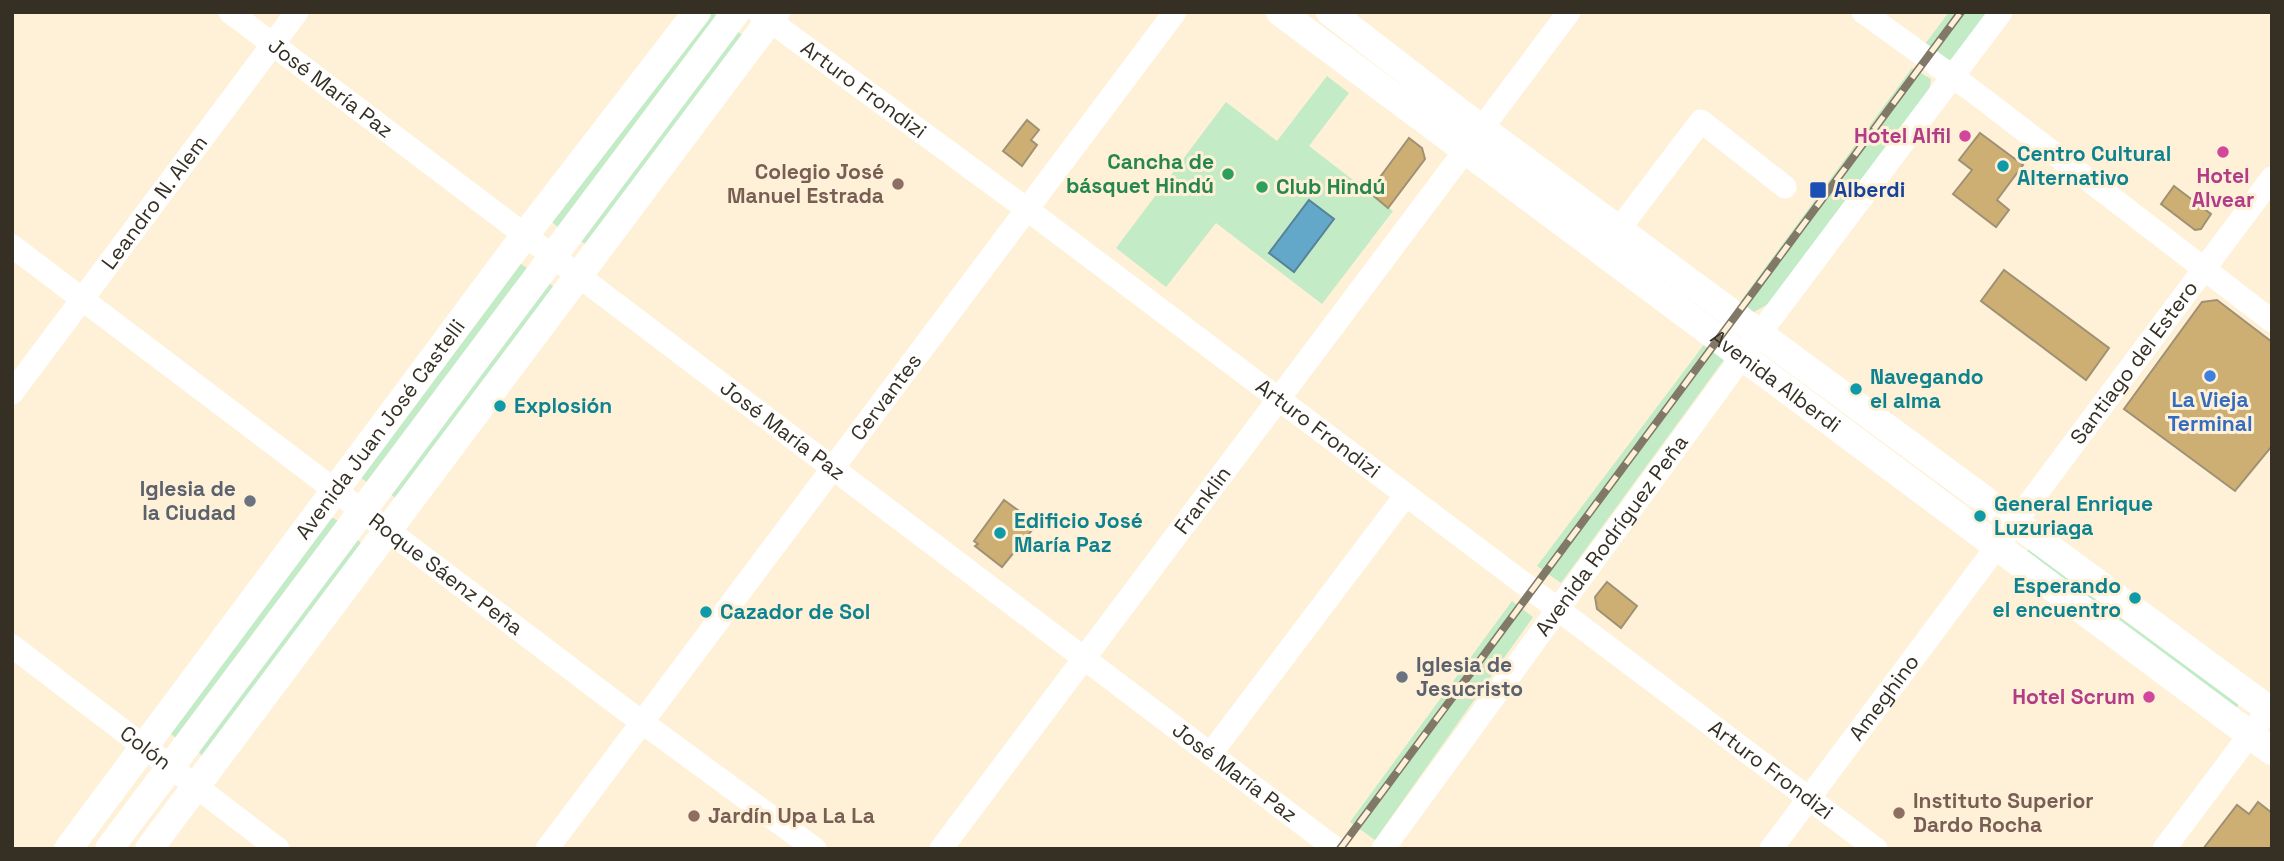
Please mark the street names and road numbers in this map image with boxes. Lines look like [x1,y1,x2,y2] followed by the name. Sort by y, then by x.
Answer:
[263,32,399,144] street label: José María Paz
[796,34,932,144] street label: Arturo Frondizi
[95,130,213,275] street label: Leandro N. Alem
[2064,275,2204,450] street label: Santiago del Estero
[289,314,471,545] street label: Avenida Juan José Castelli
[1705,324,1846,438] street label: Avenida Alberdi
[844,348,927,446] street label: Cervantes
[1251,372,1386,484] street label: Arturo Frondizi
[715,374,851,486] street label: José María Paz
[1529,429,1694,641] street label: Avenida Rodríguez Peña
[1168,461,1237,539] street label: Franklin
[364,507,529,641] street label: Roque Sáenz Peña
[1843,649,1925,746] street label: Ameghino
[1703,714,1839,825] street label: Arturo Frondizi
[1167,716,1303,828] street label: José María Paz
[115,719,177,776] street label: Colón

